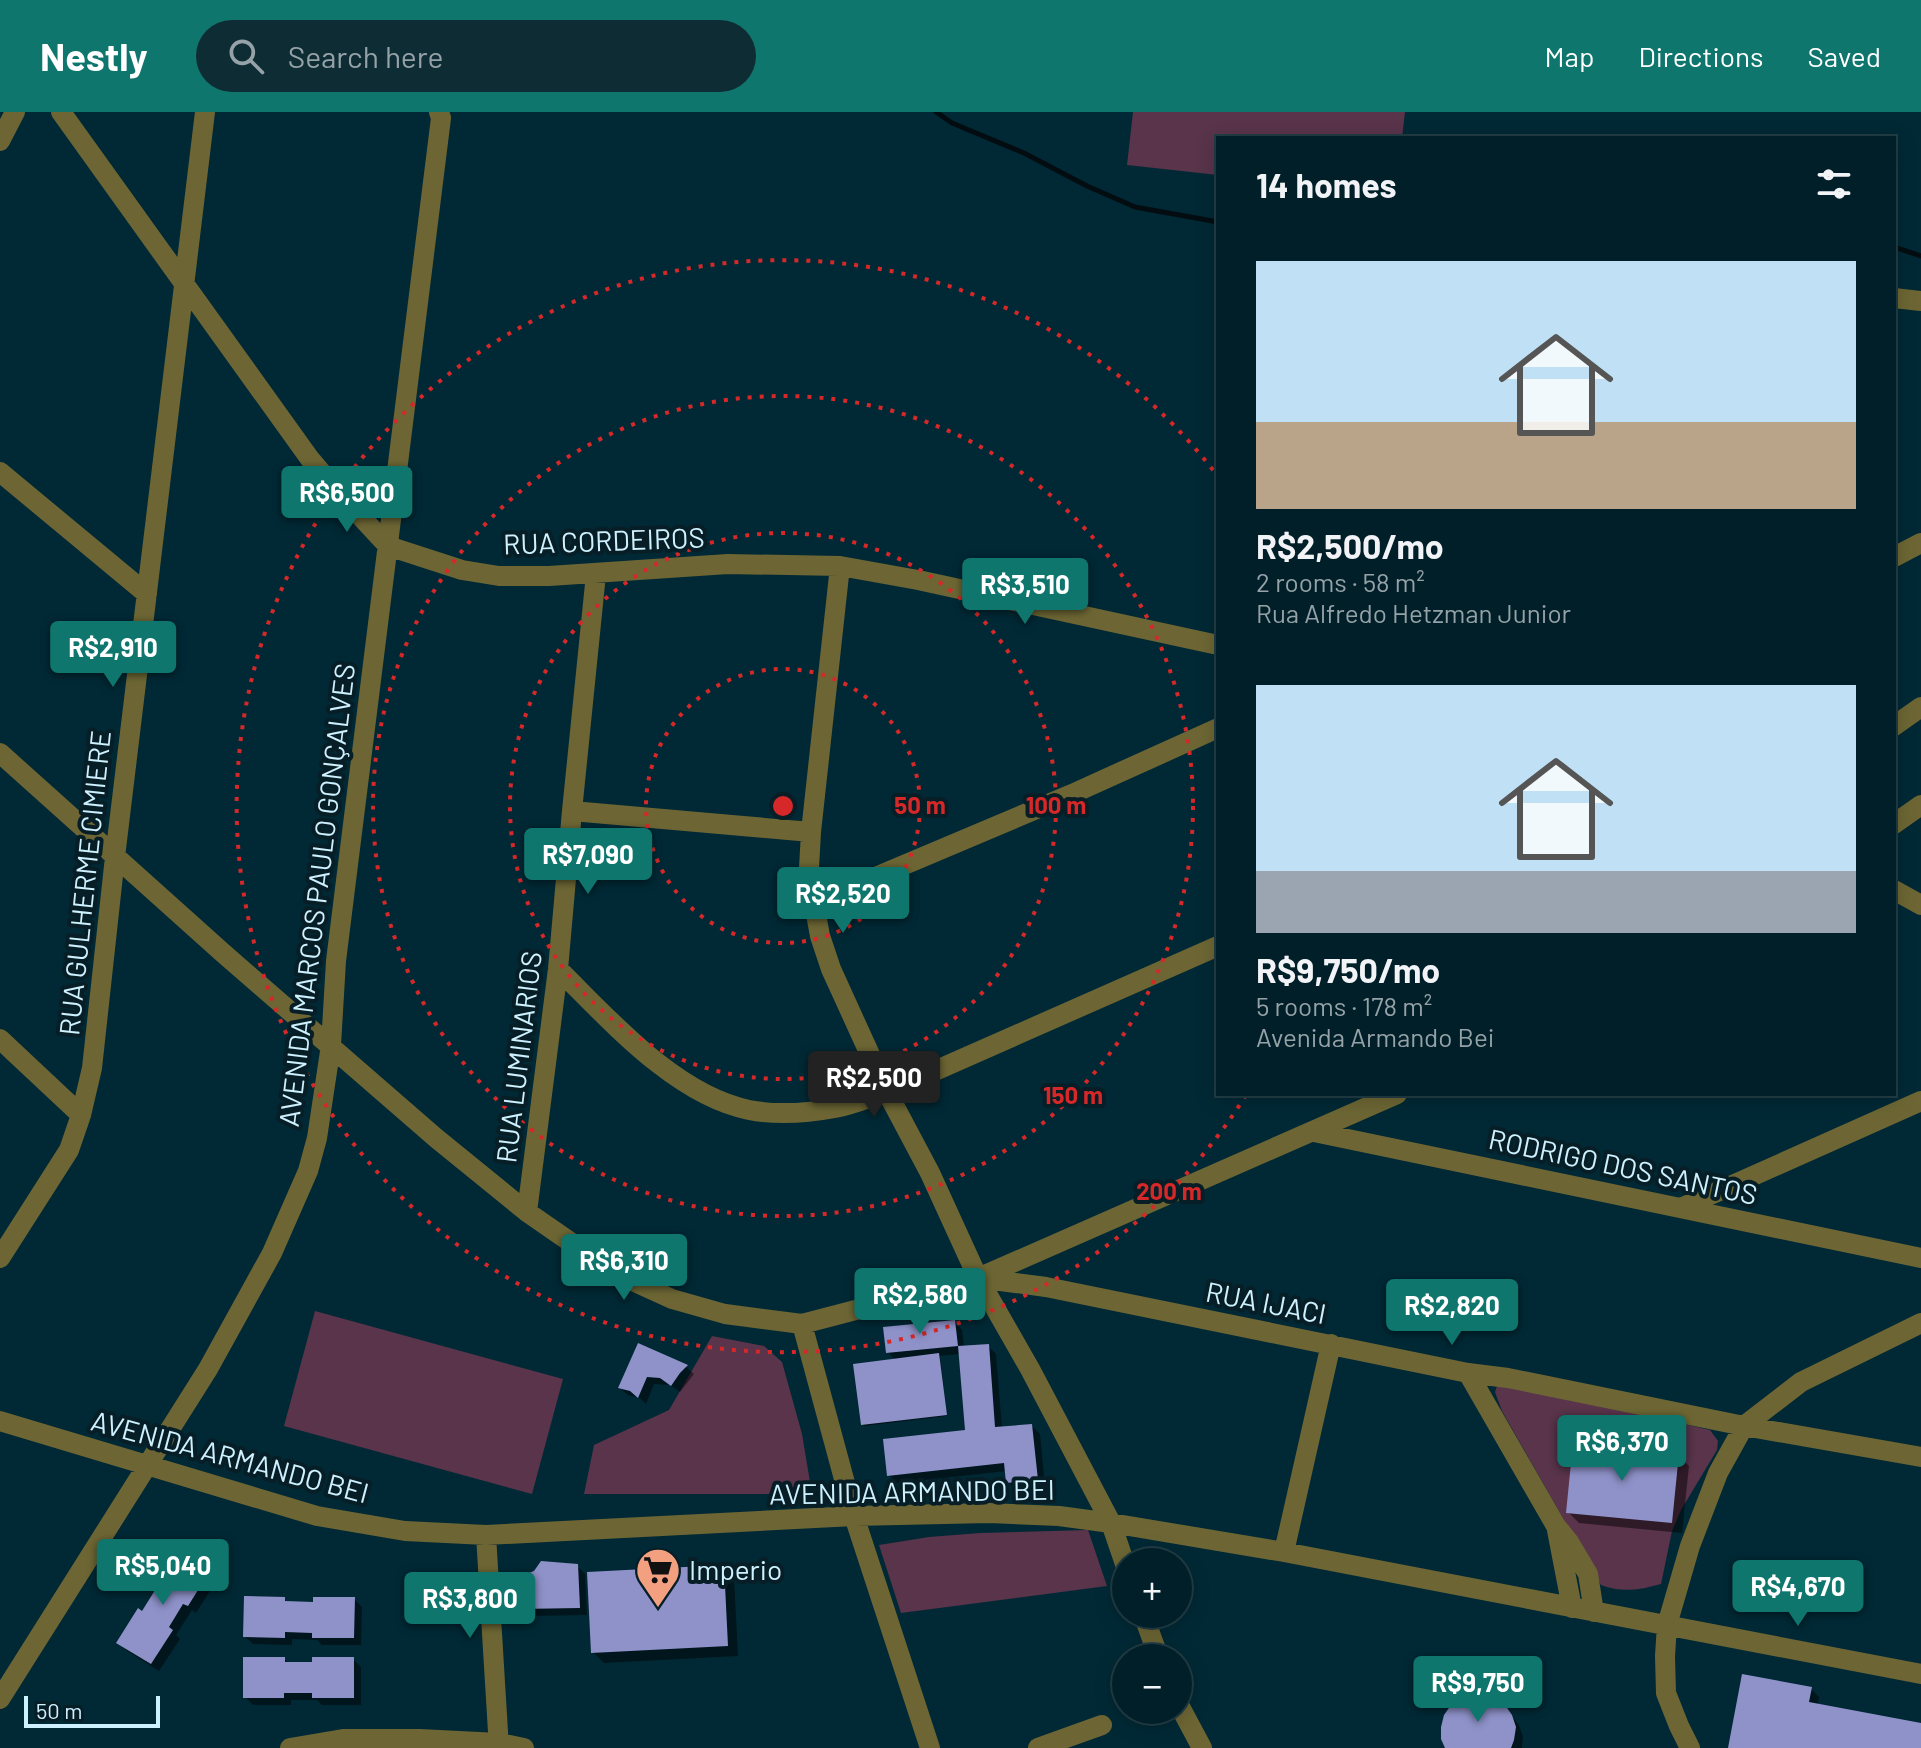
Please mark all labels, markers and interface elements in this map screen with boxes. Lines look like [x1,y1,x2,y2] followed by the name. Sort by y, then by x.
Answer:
[196,20,756,92] search box
[40,33,148,79] text: Nestly
[224,34,268,78] icon: search
[288,38,444,74] text: Search here
[1545,39,1594,73] text: Map
[1638,39,1764,73] text: Directions
[1808,39,1881,73] text: Saved
[1812,162,1856,206] icon: filters
[1256,164,1397,205] text: 14 homes
[1484,313,1628,457] icon: home
[273,466,421,534] pin: R$6,500
[299,476,395,507] text: R$6,500
[503,519,705,561] street label: RUA CORDEIROS
[1256,525,1444,566] text: R$2,500/mo
[951,558,1099,626] pin: R$3,510
[1256,566,1425,597] text: 2 rooms · 58 m²
[980,568,1070,599] text: R$3,510
[1256,597,1571,628] text: Rua Alfredo Hetzman Junior
[39,621,187,689] pin: R$2,910
[68,631,158,662] text: R$2,910
[271,661,361,1128] street label: AVENIDA MARCOS PAULO GONÇALVES
[51,729,117,1037] street label: RUA GULHERME CIMIERE
[1484,737,1628,881] icon: home
[894,790,946,819] text: 50 m
[1026,790,1086,819] text: 100 m
[769,792,797,820] centre of rings
[514,828,662,896] pin: R$7,090
[542,838,634,869] text: R$7,090
[769,867,917,935] pin: R$2,520
[795,877,891,908] text: R$2,520
[488,949,548,1165] street label: RUA LUMINARIOS
[1256,949,1440,990] text: R$9,750/mo
[1256,990,1432,1021] text: 5 rooms · 178 m²
[1256,1021,1494,1052] text: Avenida Armando Bei
[800,1051,948,1119] pin: R$2,500
[826,1061,922,1092] text: R$2,500
[1043,1080,1103,1109] text: 150 m
[1486,1121,1761,1211] street label: RODRIGO DOS SANTOS
[1136,1176,1202,1205] text: 200 m
[550,1234,698,1302] pin: R$6,310
[579,1244,669,1275] text: R$6,310
[846,1268,994,1336] pin: R$2,580
[1203,1274,1329,1330] street label: RUA IJACI
[872,1278,968,1309] text: R$2,580
[1378,1279,1526,1347] pin: R$2,820
[1404,1289,1500,1320] text: R$2,820
[88,1403,373,1509] street label: AVENIDA ARMANDO BEI
[1548,1415,1696,1483] pin: R$6,370
[1575,1425,1669,1456] text: R$6,370
[769,1472,1055,1510] street label: AVENIDA ARMANDO BEI
[89,1539,237,1607] pin: R$5,040
[634,1546,682,1609] supermarket icon: Imperio
[1112,1548,1192,1724] map controls
[1112,1548,1192,1628] button: +
[115,1549,211,1580] text: R$5,040
[689,1552,782,1586] place label: Imperio
[1724,1560,1872,1628] pin: R$4,670
[1750,1570,1846,1601] text: R$4,670
[396,1572,544,1640] pin: R$3,800
[422,1582,518,1613] text: R$3,800
[1112,1644,1192,1724] button: −
[1404,1656,1552,1724] pin: R$9,750
[1431,1666,1525,1697] text: R$9,750
[24,1692,160,1728] scale bar
[36,1697,82,1723] text: 50 m

